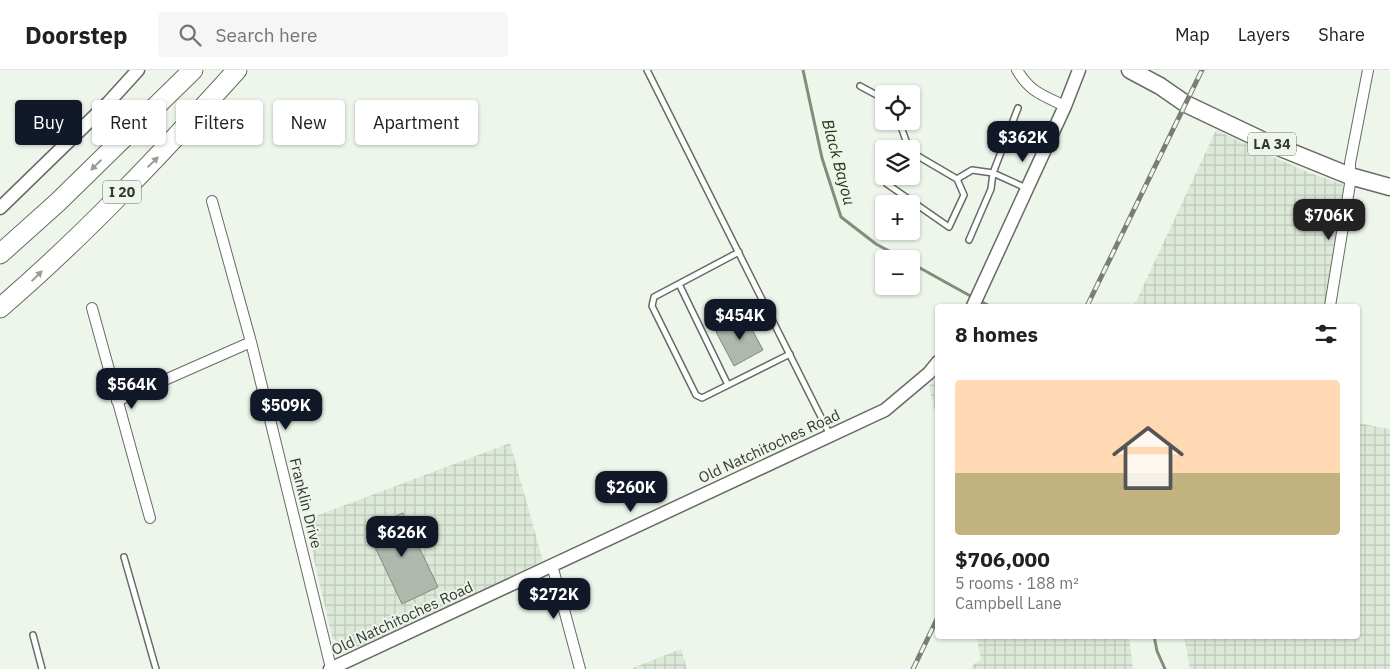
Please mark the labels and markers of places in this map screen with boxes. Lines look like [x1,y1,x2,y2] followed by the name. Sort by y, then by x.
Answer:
[988,121,1058,163] pin: $362K
[1294,198,1364,241] pin: $706K
[705,298,775,341] pin: $454K
[97,368,167,410] pin: $564K
[251,388,321,431] pin: $509K
[596,470,666,513] pin: $260K
[367,516,437,558] pin: $626K
[519,578,589,620] pin: $272K

